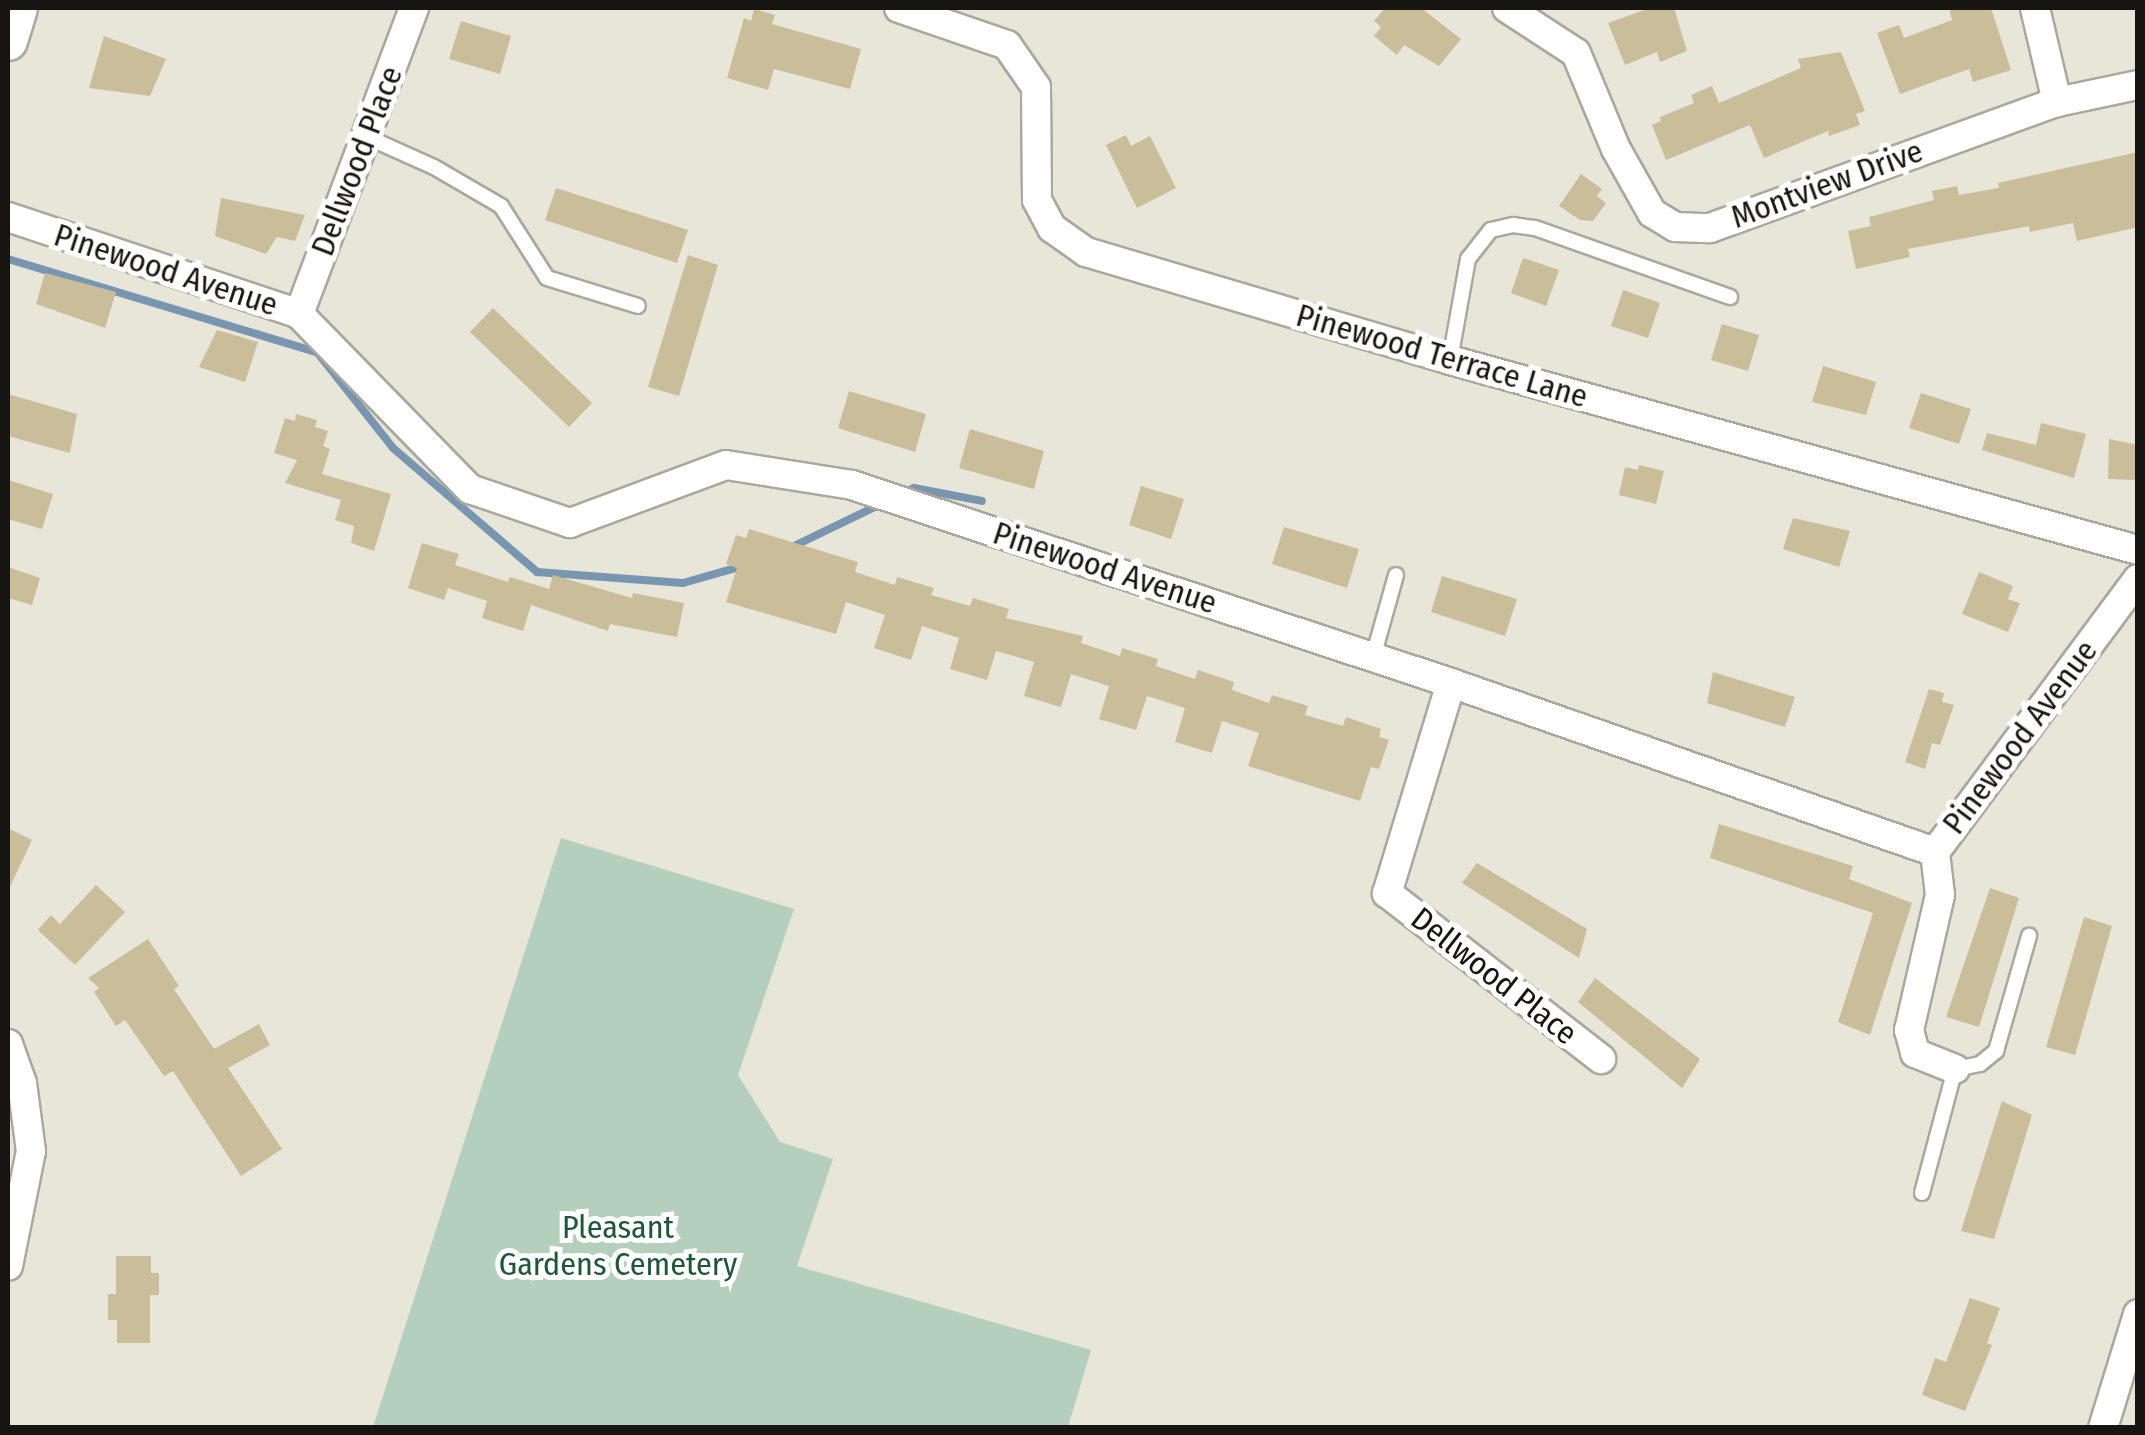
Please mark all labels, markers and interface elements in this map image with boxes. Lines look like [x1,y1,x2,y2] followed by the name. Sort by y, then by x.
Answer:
[303,61,411,261] street label: Dellwood Place
[1726,132,1928,236] street label: Montview Drive
[49,216,283,324] street label: Pinewood Avenue
[1292,296,1592,416] street label: Pinewood Terrace Lane
[988,514,1222,622] street label: Pinewood Avenue
[1935,632,2105,842] street label: Pinewood Avenue
[1403,899,1585,1053] street label: Dellwood Place
[499,1209,737,1284] park label: Pleasant Gardens Cemetery

